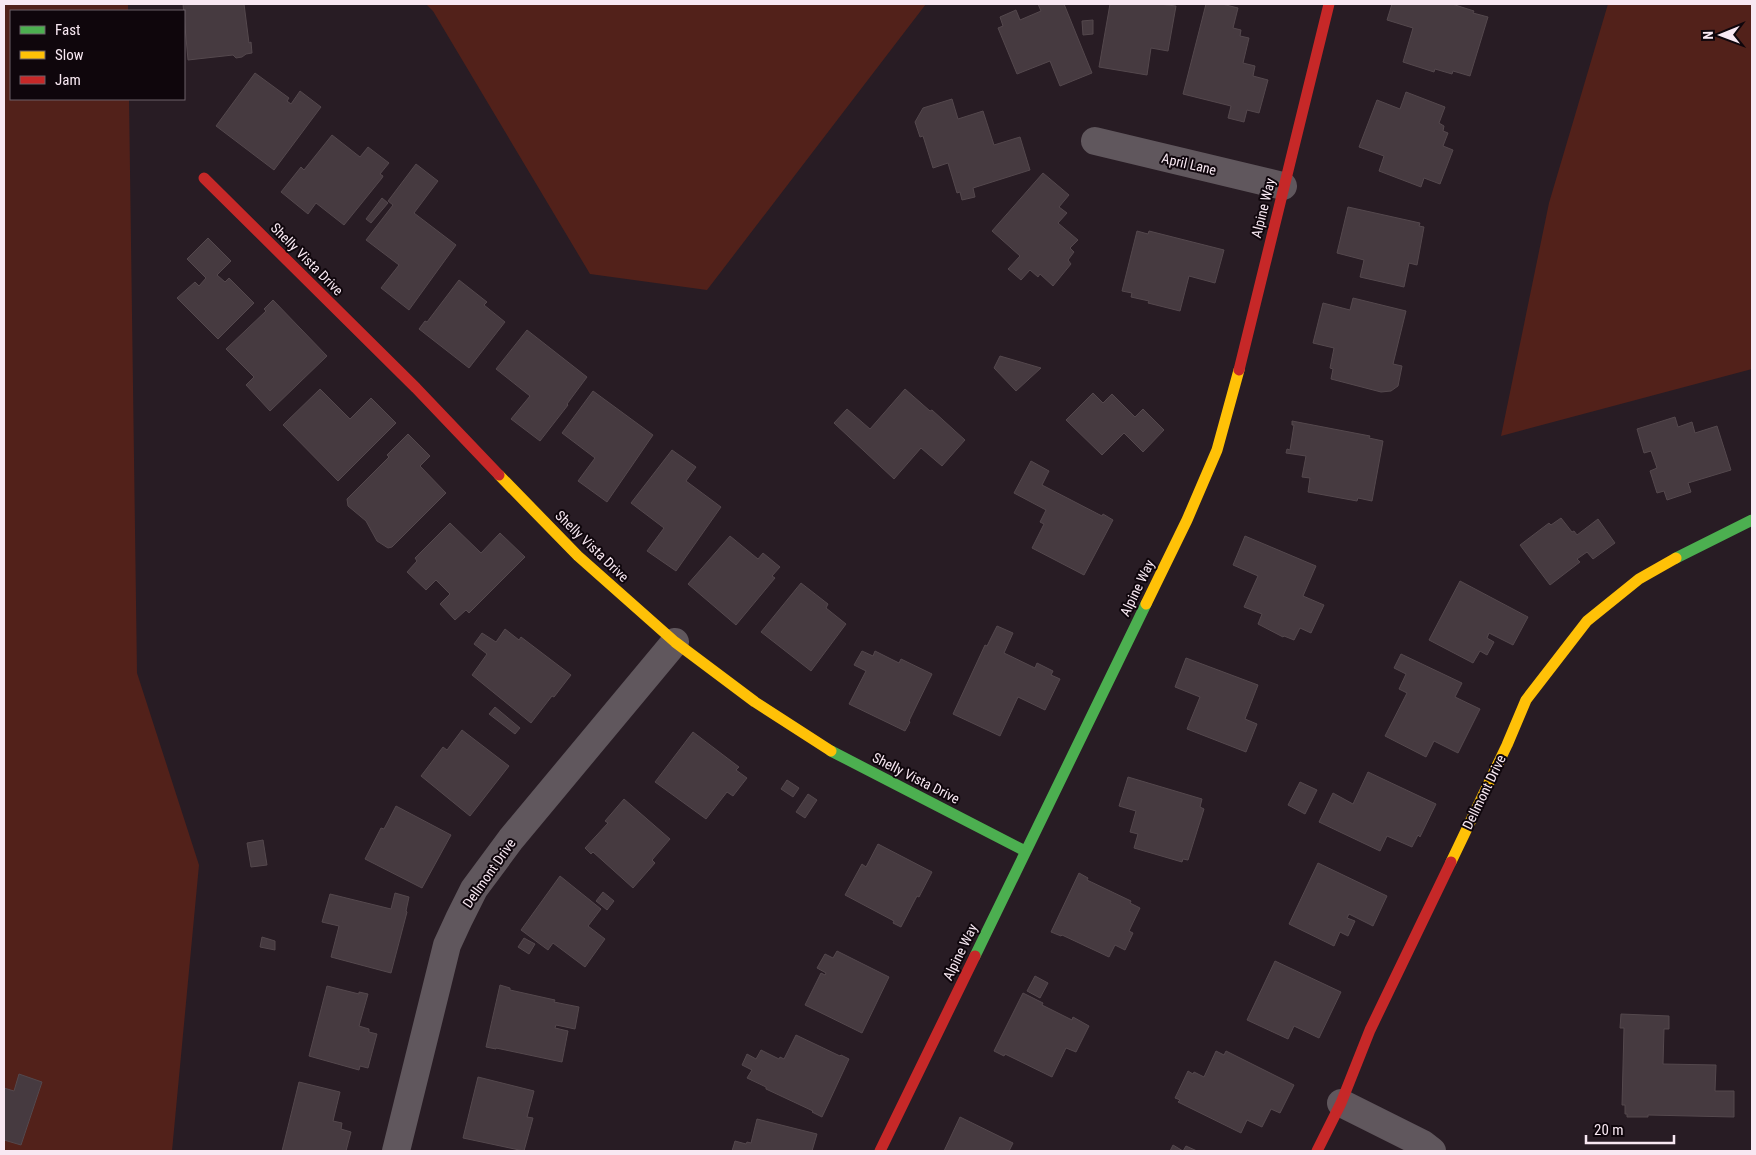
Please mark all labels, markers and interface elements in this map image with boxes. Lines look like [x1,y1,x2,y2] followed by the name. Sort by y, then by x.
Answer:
[10,10,185,100] legend
[1696,10,1746,60] north arrow
[55,21,80,39] text: Fast
[1700,31,1716,40] text: N
[55,46,84,64] text: Slow
[55,71,81,89] text: Jam
[1160,150,1218,178] street label: April Lane
[1248,176,1278,239] street label: Alpine Way
[268,220,347,299] street label: Shelly Vista Drive
[552,507,632,585] street label: Shelly Vista Drive
[1116,557,1158,619] street label: Alpine Way
[870,749,963,807] street label: Shelly Vista Drive
[1459,752,1509,832] street label: Dellmont Drive
[459,835,519,911] street label: Dellmont Drive
[939,921,981,983] street label: Alpine Way
[1586,1112,1674,1144] scale bar
[1594,1121,1624,1139] text: 20 m

